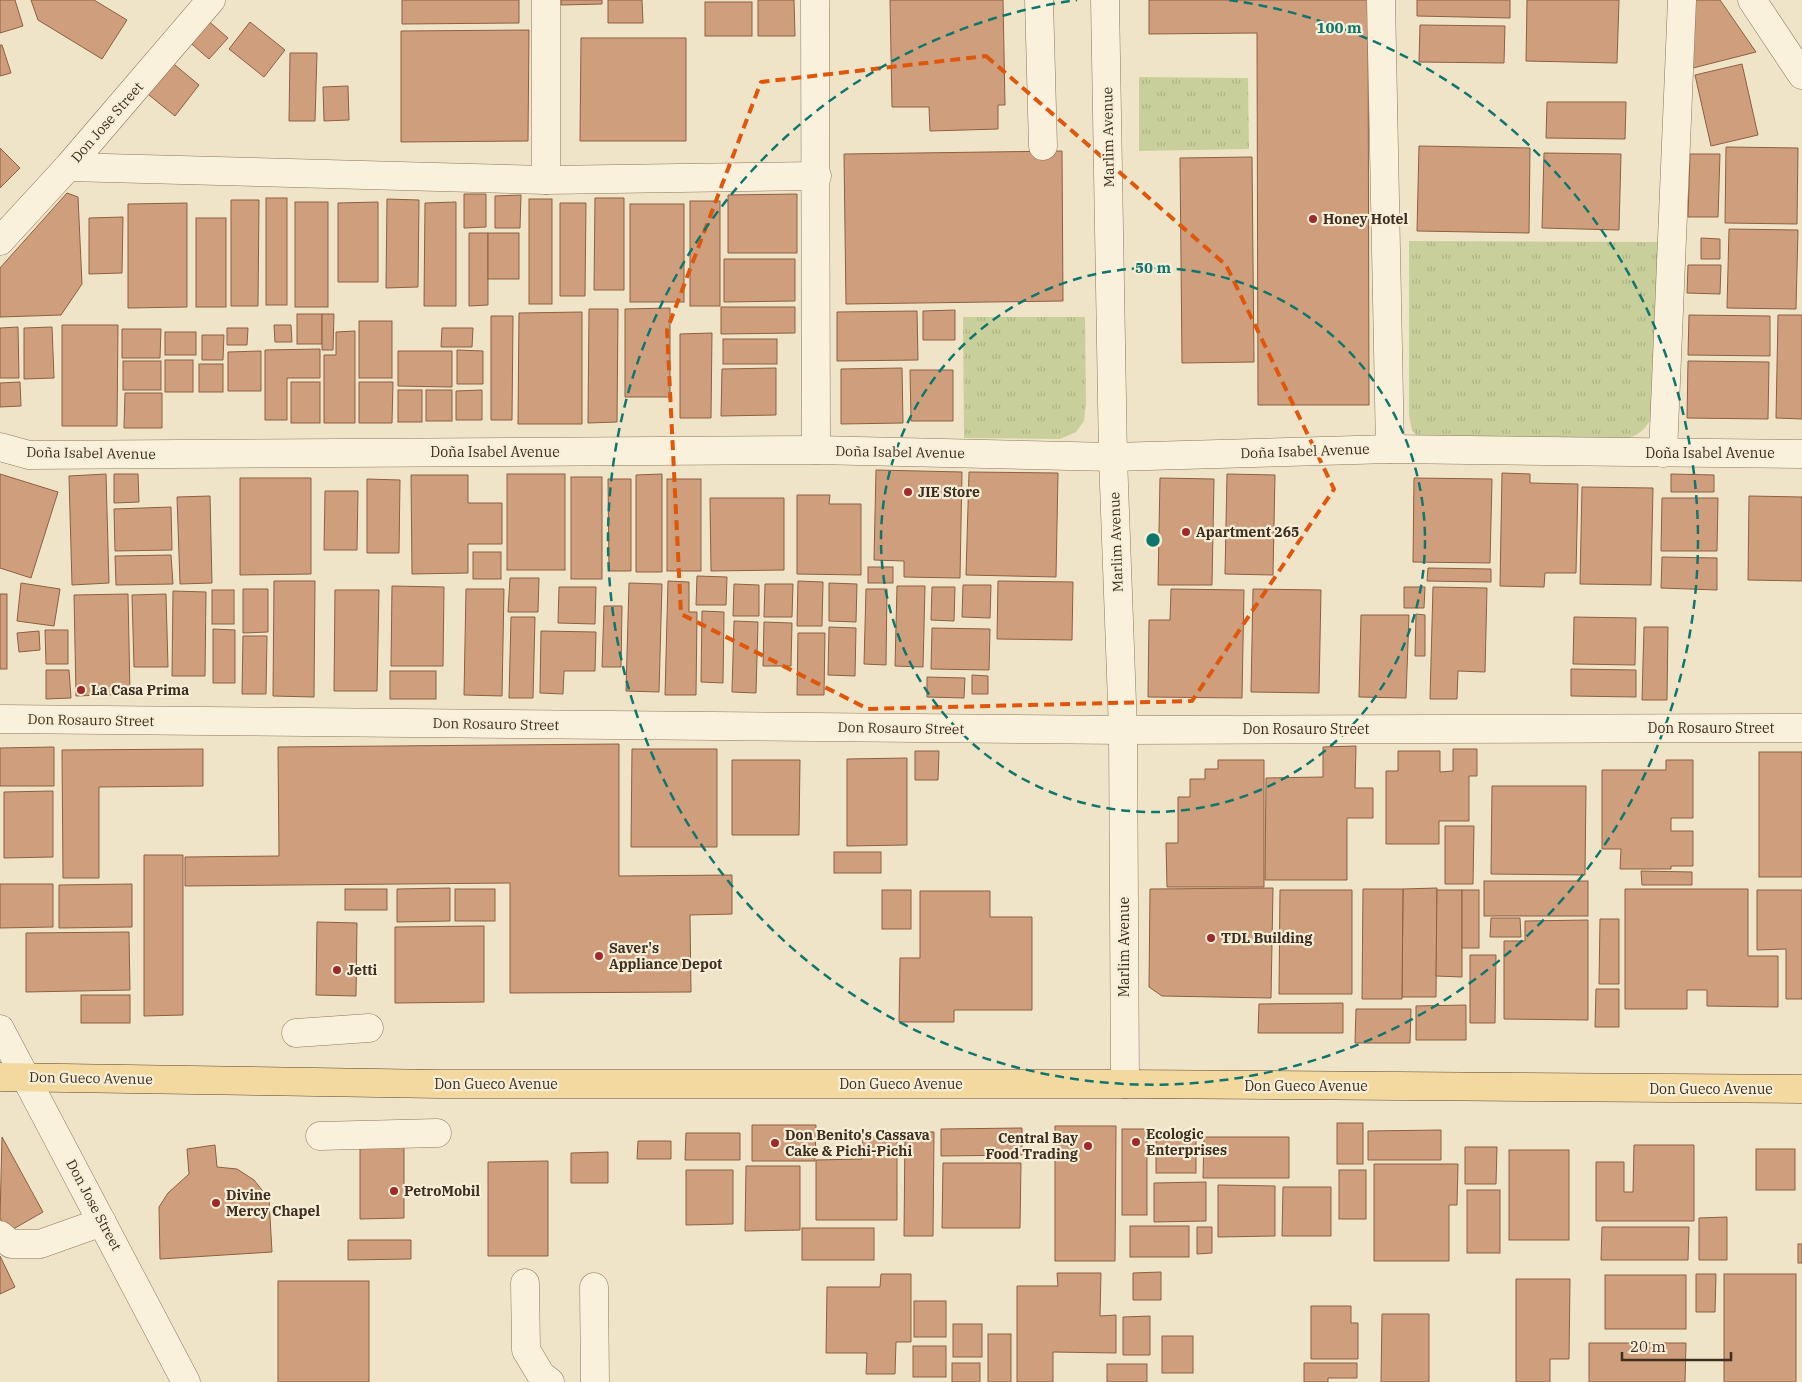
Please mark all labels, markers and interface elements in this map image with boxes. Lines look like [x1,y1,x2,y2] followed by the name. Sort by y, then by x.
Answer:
[1316,18,1362,37] text: 100 m
[67,78,147,166] street label: Don Jose Street
[1098,87,1118,187] street label: Marlim Avenue
[1323,210,1408,228] place label: Honey Hotel
[1307,213,1319,225] marker: Honey Hotel
[1135,258,1171,277] text: 50 m
[1240,440,1370,462] street label: Doña Isabel Avenue
[835,442,965,462] street label: Doña Isabel Avenue
[26,443,156,463] street label: Doña Isabel Avenue
[430,443,560,461] street label: Doña Isabel Avenue
[1645,444,1775,462] street label: Doña Isabel Avenue
[918,483,980,501] place label: JIE Store
[902,486,914,498] marker: JIE Store
[1105,491,1127,593] street label: Marlim Avenue
[1196,523,1299,541] place label: Apartment 265
[1180,526,1192,538] marker: Apartment 265
[1144,531,1162,549] centre of rings
[91,681,189,699] place label: La Casa Prima
[75,684,87,696] marker: La Casa Prima
[27,710,155,730] street label: Don Rosauro Street
[432,714,560,734] street label: Don Rosauro Street
[837,718,965,738] street label: Don Rosauro Street
[1648,719,1774,737] street label: Don Rosauro Street
[1243,720,1369,738] street label: Don Rosauro Street
[1115,897,1133,997] street label: Marlim Avenue
[1221,929,1313,947] place label: TDL Building
[1205,932,1217,944] marker: TDL Building
[609,939,722,973] place label: Saver's Appliance Depot
[593,950,605,962] marker: Saver's Appliance Depot
[347,961,378,979] place label: Jetti
[331,964,343,976] marker: Jetti
[29,1068,153,1088] street label: Don Gueco Avenue
[434,1075,558,1093] street label: Don Gueco Avenue
[839,1075,963,1093] street label: Don Gueco Avenue
[1244,1077,1368,1095] street label: Don Gueco Avenue
[1649,1080,1773,1098] street label: Don Gueco Avenue
[1146,1125,1227,1159] place label: Ecologic Enterprises
[785,1126,930,1160] place label: Don Benito's Cassava Cake & Pichi-Pichi
[985,1129,1079,1163] place label: Central Bay Food Trading
[1130,1136,1142,1148] marker: Ecologic Enterprises
[769,1137,781,1149] marker: Don Benito's Cassava Cake & Pichi-Pichi
[1082,1140,1094,1152] marker: Central Bay Food Trading
[62,1156,126,1254] street label: Don Jose Street
[404,1182,481,1200] place label: PetroMobil
[388,1185,400,1197] marker: PetroMobil
[226,1186,320,1220] place label: Divine Mercy Chapel
[210,1197,222,1209] marker: Divine Mercy Chapel
[1622,1330,1731,1362] scale bar
[1630,1337,1666,1356] text: 20 m

